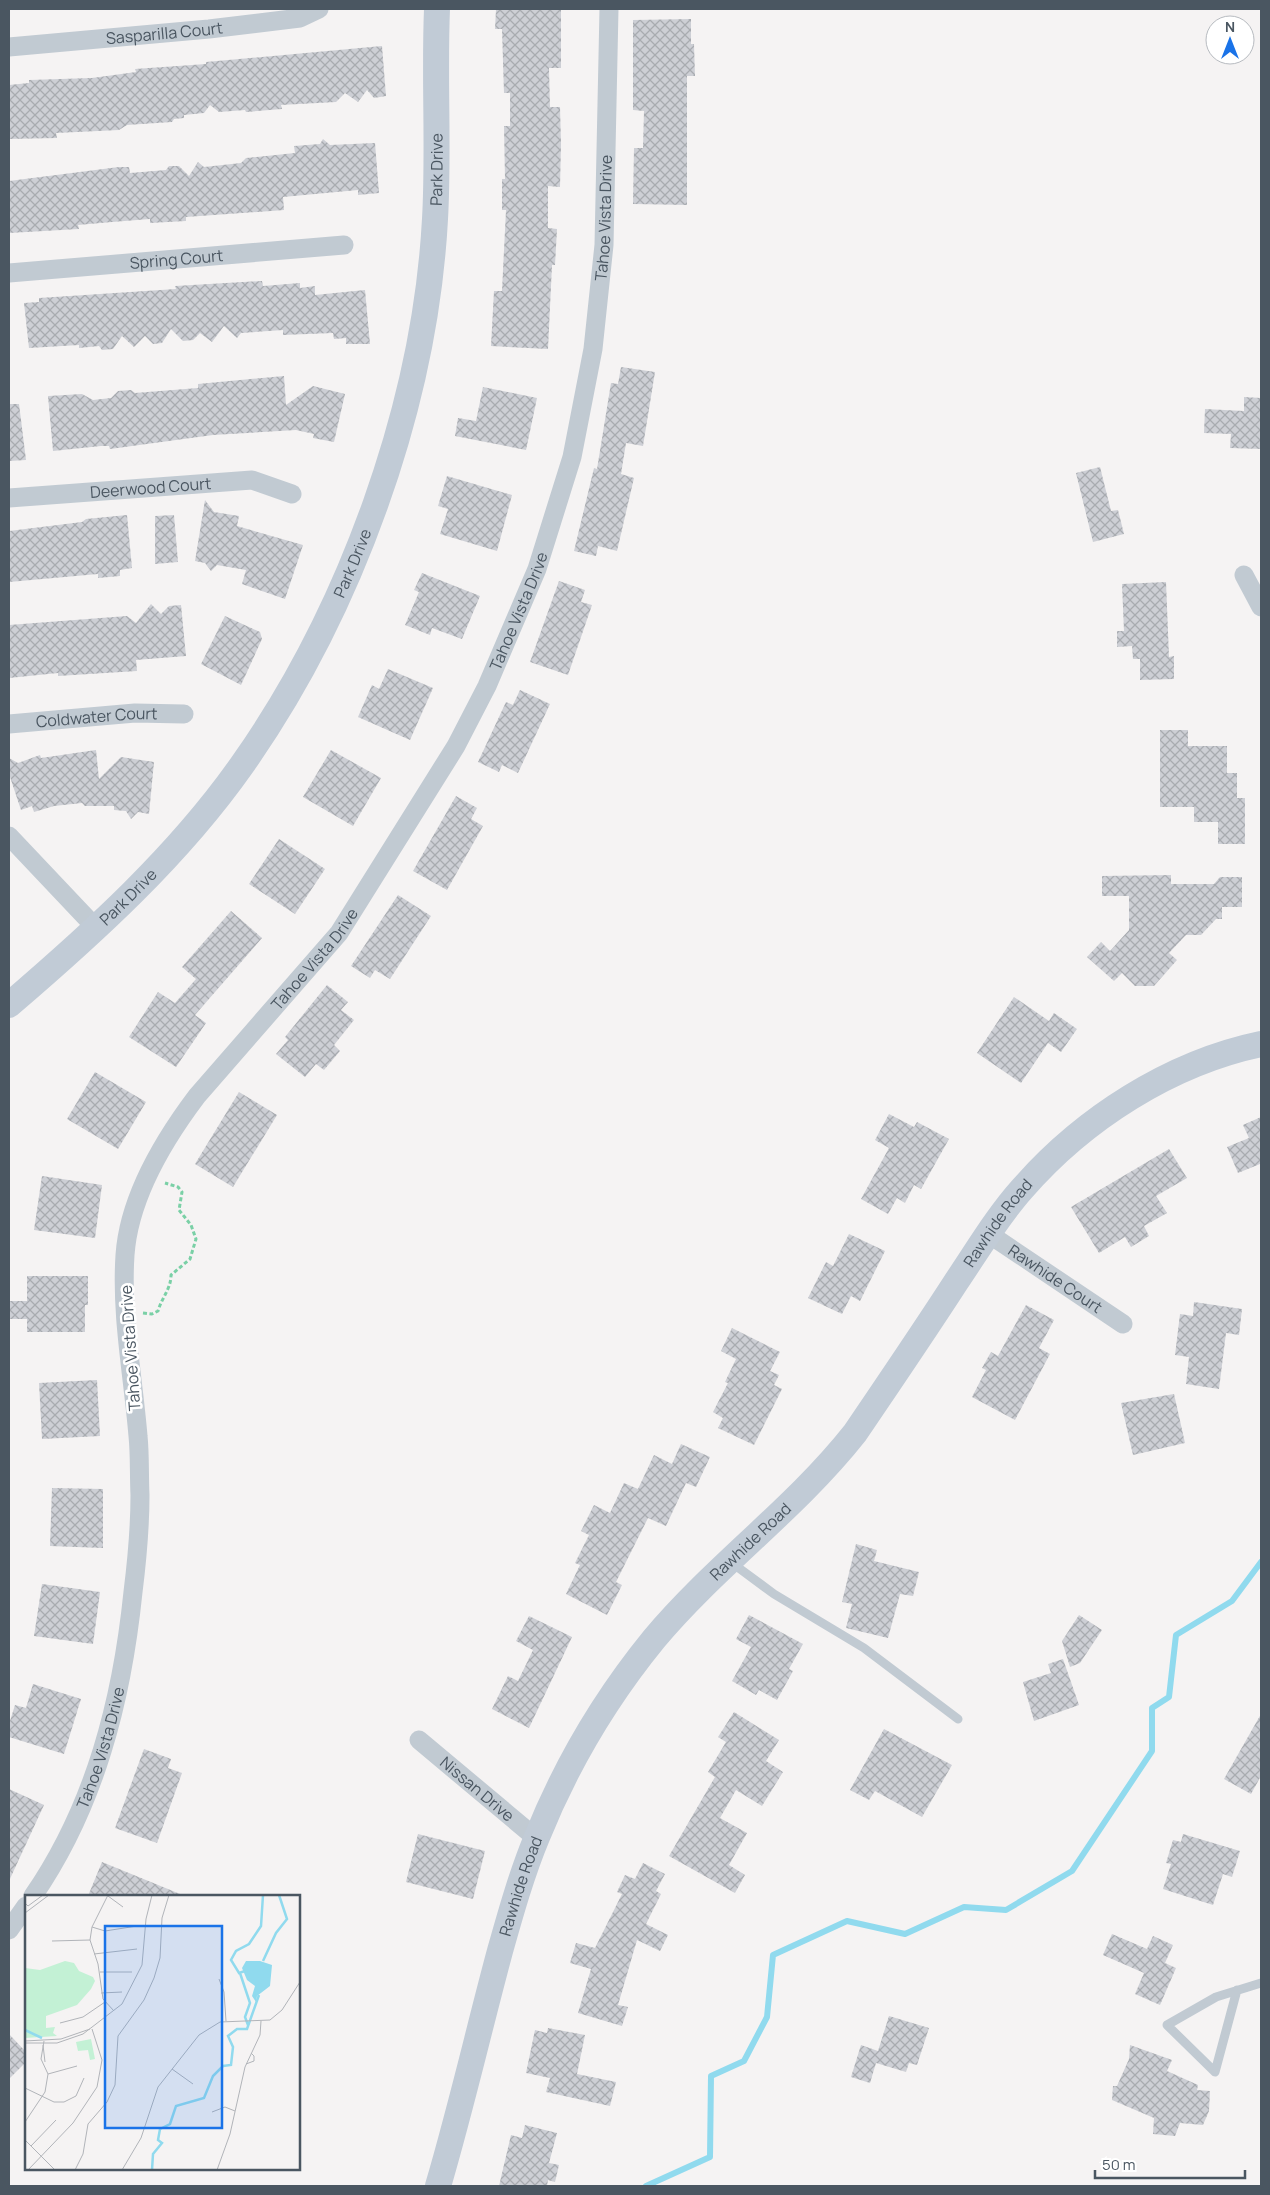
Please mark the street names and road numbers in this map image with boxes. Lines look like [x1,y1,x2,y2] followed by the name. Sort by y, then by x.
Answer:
[105,16,224,49] street label: Sasparilla Court
[425,133,448,206] street label: Park Drive
[589,154,617,282] street label: Tahoe Vista Drive
[129,244,224,274] street label: Spring Court
[89,472,212,503] street label: Deerwood Court
[328,525,376,601] street label: Park Drive
[484,549,553,674] street label: Tahoe Vista Drive
[35,702,158,733] street label: Coldwater Court
[95,863,162,930] street label: Park Drive
[266,904,363,1015] street label: Tahoe Vista Drive
[958,1174,1037,1271] street label: Rawhide Road
[1004,1239,1107,1318] street label: Rawhide Court
[115,1284,145,1412] street label: Tahoe Vista Drive
[705,1498,796,1585] street label: Rawhide Road
[71,1685,129,1812] street label: Tahoe Vista Drive
[435,1751,519,1826] street label: Nissan Drive
[494,1833,547,1939] street label: Rawhide Road

